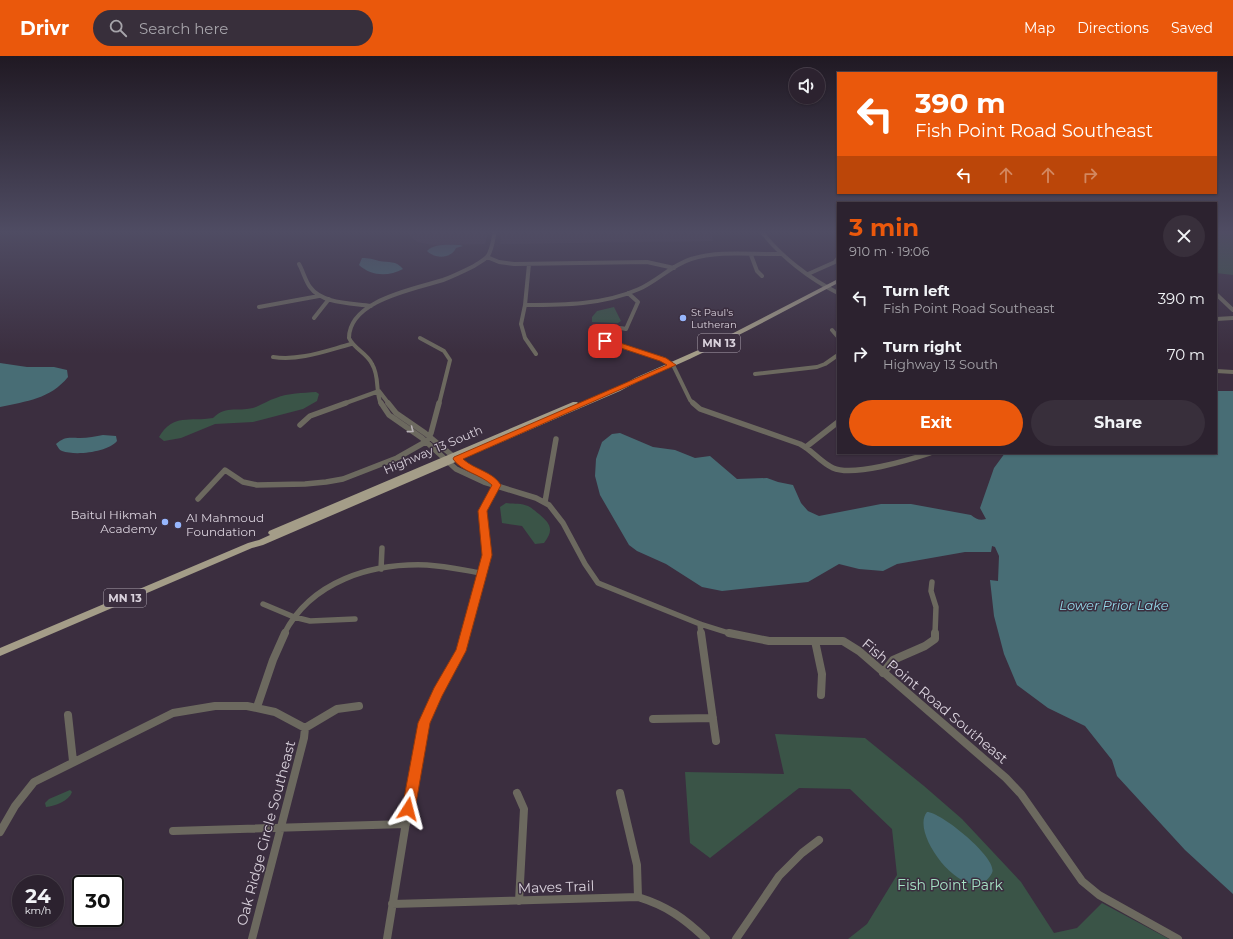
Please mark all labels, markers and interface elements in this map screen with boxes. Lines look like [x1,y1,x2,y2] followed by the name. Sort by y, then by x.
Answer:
[93,10,373,46] search box
[20,17,69,40] text: Drivr
[107,17,129,39] icon: search
[139,19,228,38] text: Search here
[1024,19,1055,37] text: Map
[1077,19,1149,37] text: Directions
[1171,19,1213,37] text: Saved
[789,68,825,104] map controls
[789,68,825,104] button: sound
[915,86,1006,120] text: 390 m
[849,88,901,140] icon: left
[915,120,1153,142] text: Fish Point Road Southeast
[953,164,975,186] icon: left
[995,164,1017,186] icon: ahead
[1037,164,1059,186] icon: ahead
[1079,164,1101,186] icon: right
[849,213,919,242] text: 3 min
[1163,215,1205,257] button: close
[849,243,929,259] text: 910 m · 19:06
[883,281,950,300] text: Turn left
[849,287,871,309] icon: left
[1158,289,1205,308] text: 390 m
[883,300,1055,316] text: Fish Point Road Southeast
[691,306,737,331] place label: St Paul's Lutheran
[678,313,688,323] marker: St Paul's Lutheran
[588,324,622,358] pin
[594,330,616,352] icon: arrive
[698,334,740,352] road number: MN 13
[883,337,962,356] text: Turn right
[849,343,871,365] icon: right
[1167,345,1205,364] text: 70 m
[883,356,998,372] text: Highway 13 South
[849,400,1023,446] button: Exit
[1031,400,1205,446] button: Share
[381,422,485,477] street label: Highway 13 South
[406,425,413,432] one-way arrow
[70,507,157,536] place label: Baitul Hikmah Academy
[186,510,264,539] place label: Al Mahmoud Foundation
[160,517,170,527] marker: Baitul Hikmah Academy
[173,520,183,530] marker: Al Mahmoud Foundation
[104,589,146,607] road number: MN 13
[1059,597,1169,613] water label: Lower Prior Lake
[858,635,1012,768] street label: Fish Point Road Southeast
[233,738,299,928] street label: Oak Ridge Circle Southeast
[387,788,429,830] position arrow
[72,875,124,927] speed limit sign: 30
[897,876,1004,894] park label: Fish Point Park
[517,877,595,897] street label: Maves Trail
[25,884,51,908] text: 24
[25,904,51,917] text: km/h

